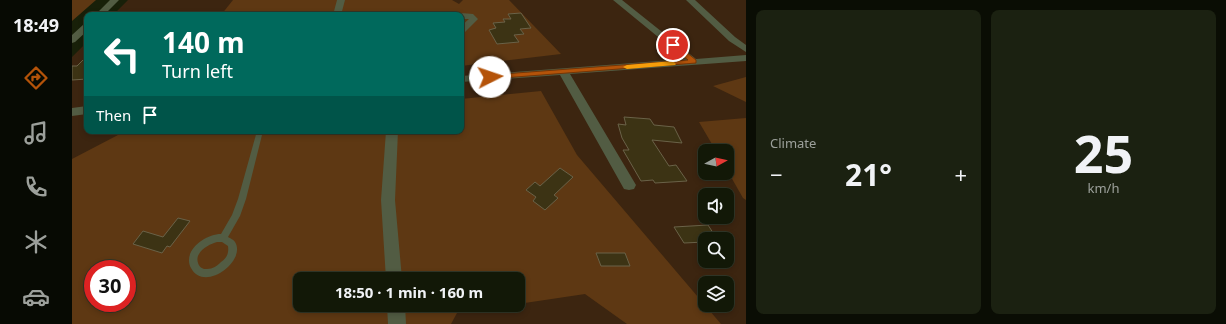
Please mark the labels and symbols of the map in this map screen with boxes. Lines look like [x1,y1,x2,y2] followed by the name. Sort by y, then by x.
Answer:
[656,28,690,62] pin
[469,56,511,98] position arrow
[698,144,734,180] north arrow
[84,260,136,312] speed limit sign: 30

